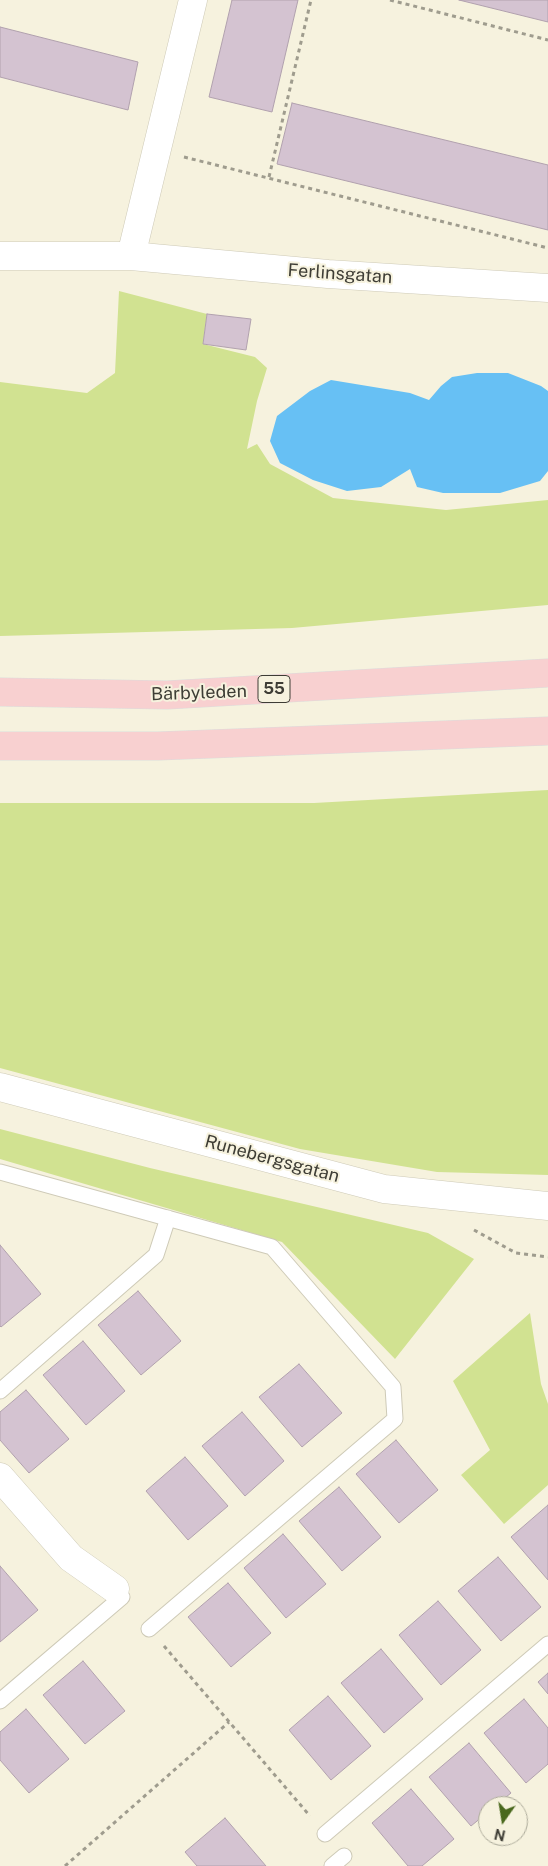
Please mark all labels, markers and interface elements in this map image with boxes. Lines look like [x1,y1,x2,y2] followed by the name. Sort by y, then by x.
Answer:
[287,260,393,288] street label: Ferlinsgatan
[258,676,290,702] road number: 55
[151,681,247,705] street label: Bärbyleden
[202,1131,342,1187] street label: Runebergsgatan
[478,1796,528,1846] north arrow
[493,1826,507,1844] text: N

